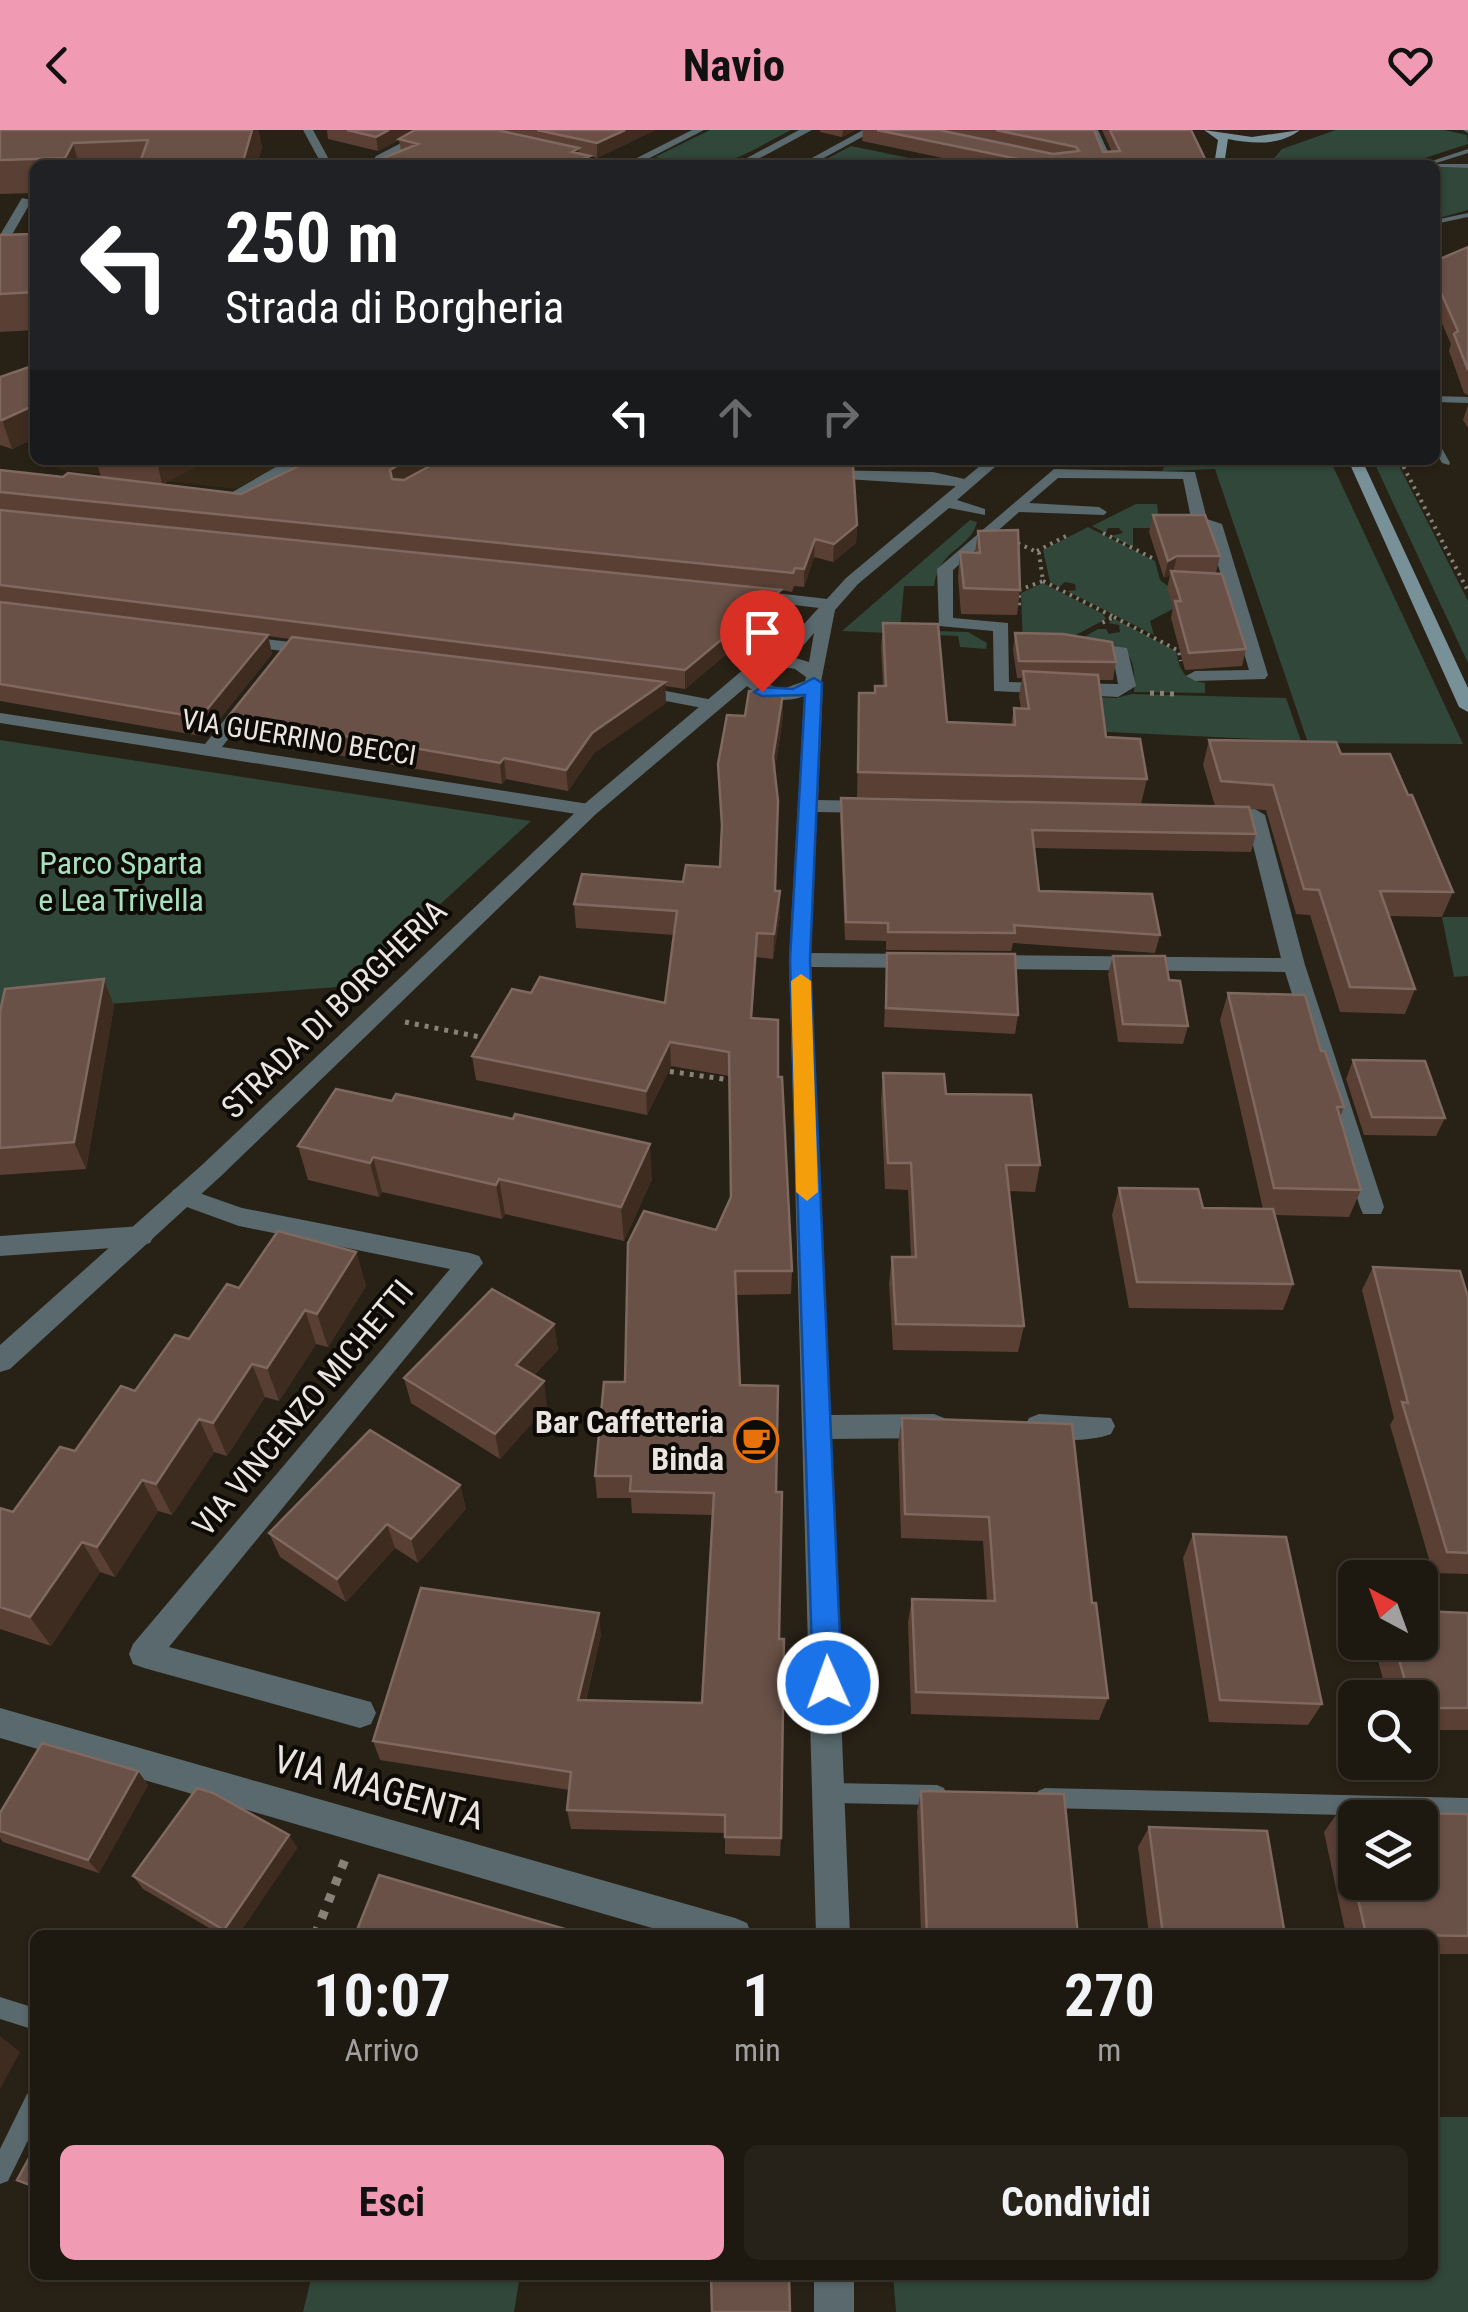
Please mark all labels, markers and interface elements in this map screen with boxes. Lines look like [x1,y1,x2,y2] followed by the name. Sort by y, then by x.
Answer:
[30,38,85,93] icon: back
[1383,38,1438,93] icon: heart
[683,39,785,92] text: Navio
[225,197,399,279] text: 250 m
[60,200,190,330] icon: left
[225,281,564,334] text: Strada di Borgheria
[603,390,658,445] icon: left
[708,390,763,445] icon: ahead
[813,390,868,445] icon: right
[720,590,805,693] pin
[735,605,790,660] icon: arrive
[179,703,419,772] street label: VIA GUERRINO BECCI
[38,844,204,919] park label: Parco Sparta e Lea Trivella
[214,892,454,1126] street label: STRADA DI BORGHERIA
[185,1272,421,1544] street label: VIA VINCENZO MICHETTI
[535,1403,724,1478] place label: Bar Caffetteria Binda
[733,1417,779,1463] cafe icon: Bar Caffetteria Binda
[1338,1560,1438,1660] north arrow
[1338,1560,1438,1900] map controls
[776,1631,880,1735] position arrow
[1338,1680,1438,1780] button: search
[269,1737,489,1839] street label: VIA MAGENTA
[1338,1800,1438,1900] button: layers
[313,1960,451,2031] text: 10:07
[742,1960,773,2031] text: 1
[1064,1960,1155,2031] text: 270
[345,2031,419,2069] text: Arrivo
[734,2031,781,2069] text: min
[1097,2031,1121,2069] text: m
[60,2145,724,2260] button: Esci
[744,2145,1408,2260] button: Condividi

